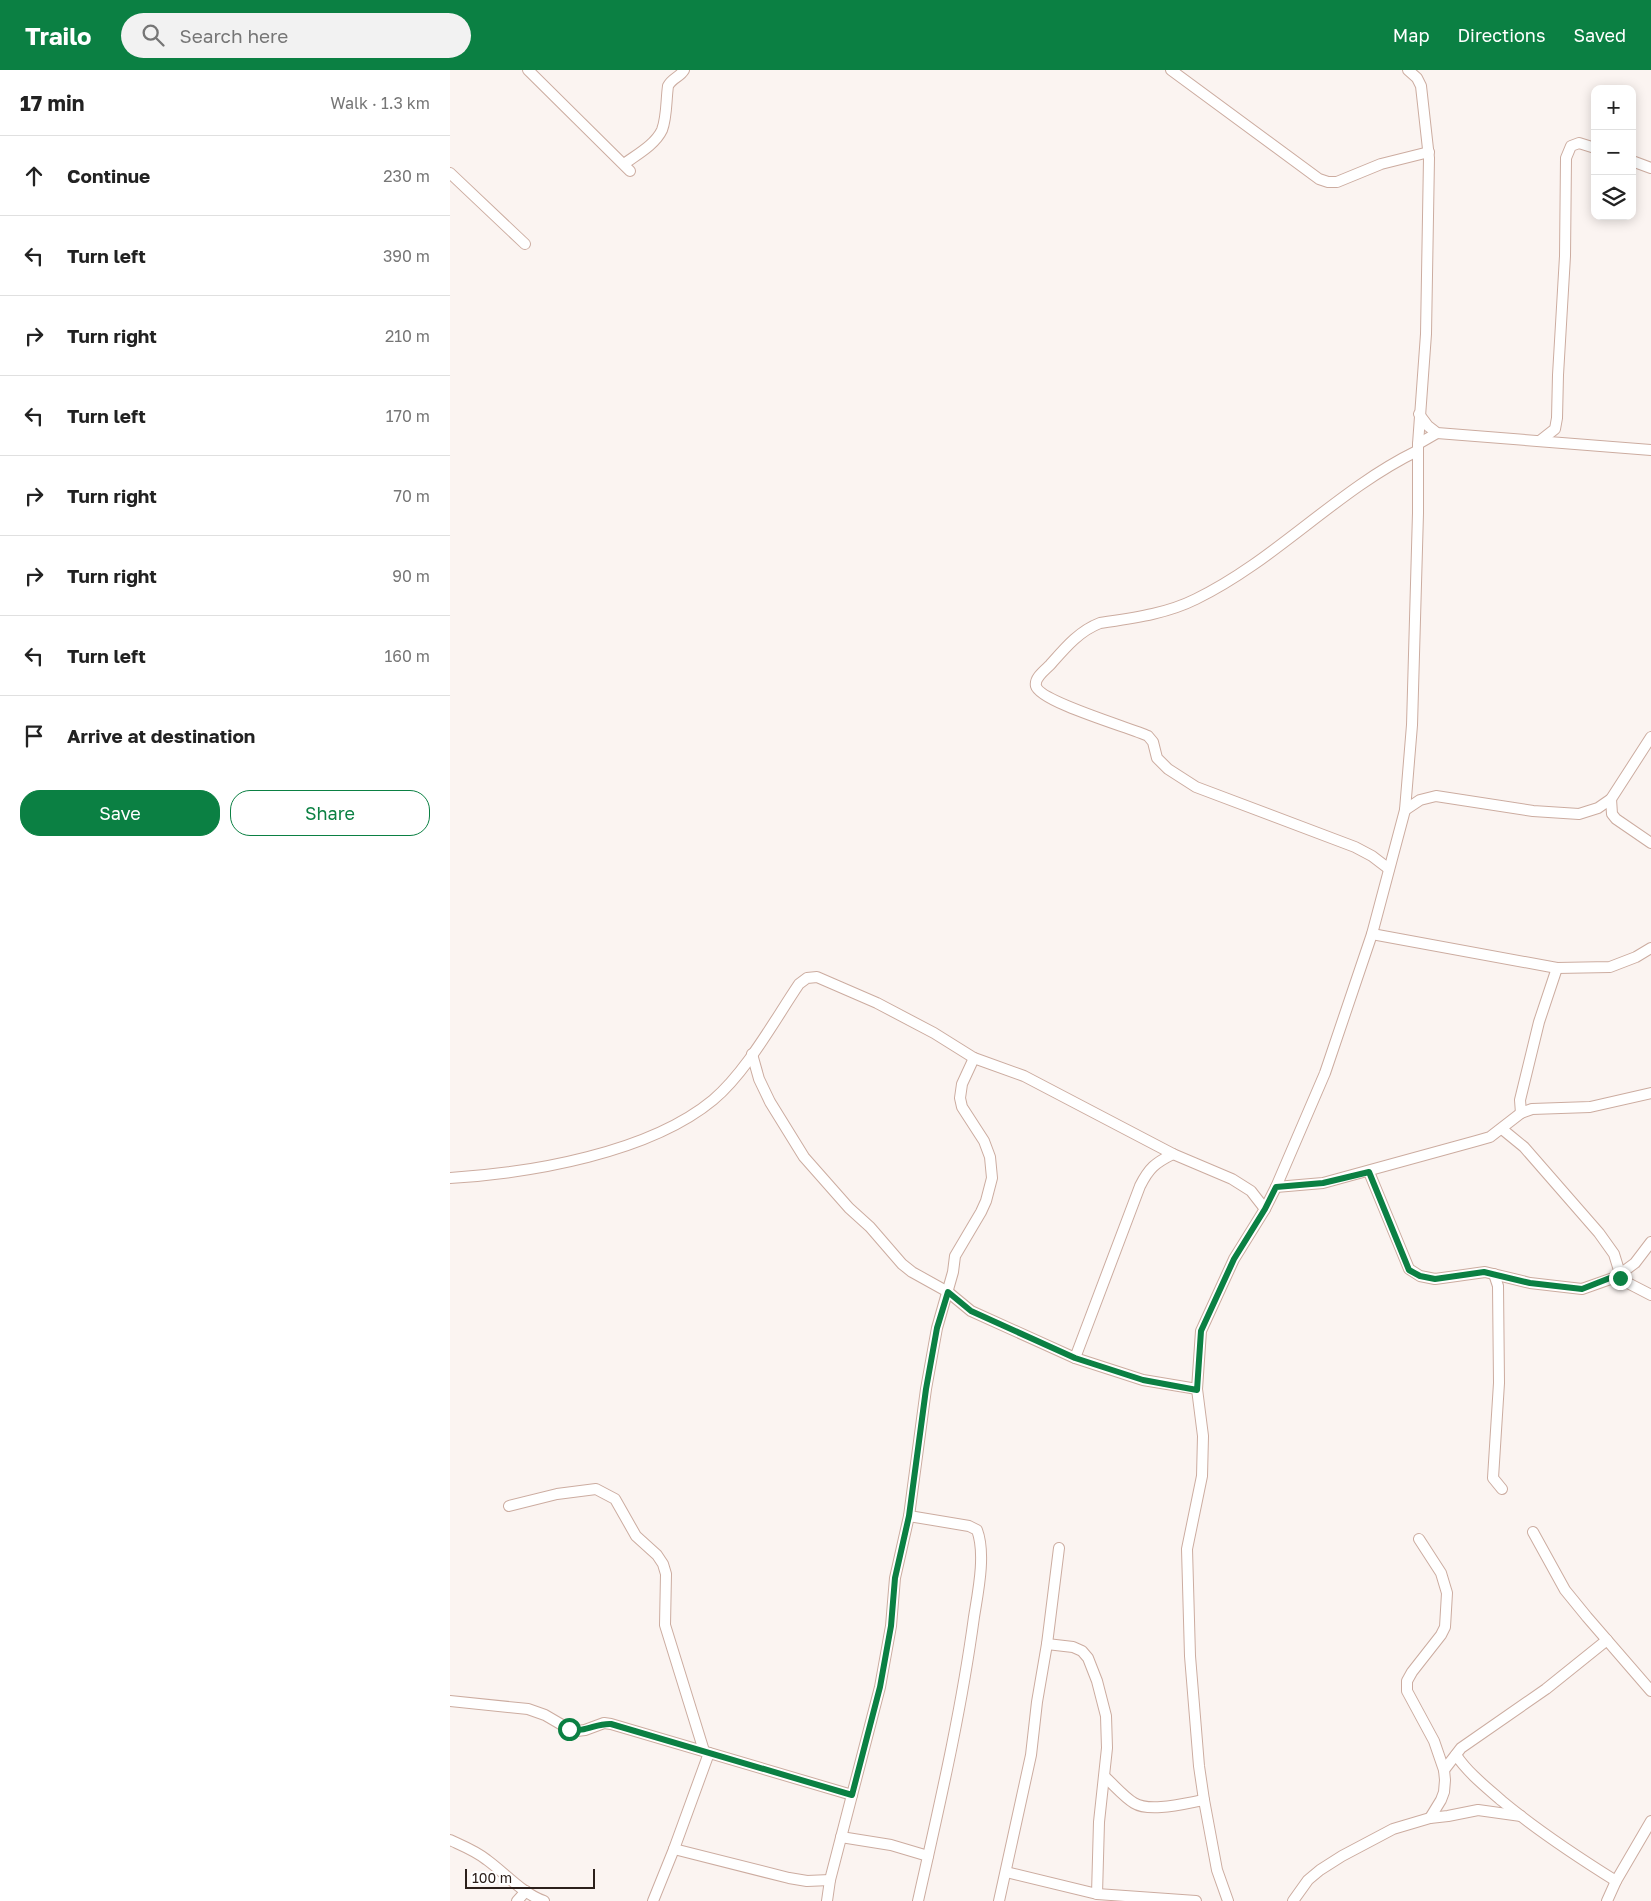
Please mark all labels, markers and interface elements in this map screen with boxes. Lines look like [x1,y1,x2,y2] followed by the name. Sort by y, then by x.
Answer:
[121,13,471,58] search box
[25,21,91,50] text: Trailo
[139,21,167,49] icon: search
[179,24,288,47] text: Search here
[1393,24,1429,46] text: Map
[1457,24,1545,46] text: Directions
[1573,24,1626,46] text: Saved
[1591,85,1636,220] map controls
[1591,85,1636,130] button: +
[20,90,84,116] text: 17 min
[330,93,430,113] text: Walk · 1.3 km
[1591,130,1636,175] button: −
[20,162,48,190] icon: ahead
[67,164,150,187] text: Continue
[383,166,430,186] text: 230 m
[1591,175,1636,220] button: layers
[20,242,48,270] icon: left
[67,244,146,267] text: Turn left
[383,246,430,266] text: 390 m
[20,322,48,350] icon: right
[67,324,157,347] text: Turn right
[385,326,430,346] text: 210 m
[20,402,48,430] icon: left
[67,404,146,427] text: Turn left
[386,406,430,426] text: 170 m
[20,482,48,510] icon: right
[67,484,157,507] text: Turn right
[393,486,430,506] text: 70 m
[20,562,48,590] icon: right
[67,564,157,587] text: Turn right
[392,566,430,586] text: 90 m
[20,642,48,670] icon: left
[67,644,146,667] text: Turn left
[384,646,430,666] text: 160 m
[20,722,48,750] icon: arrive
[67,724,255,747] text: Arrive at destination
[20,790,220,836] button: Save
[230,790,430,836] button: Share
[1609,1267,1632,1290] route end
[558,1718,581,1741] route start
[465,1866,595,1889] scale bar
[472,1869,512,1886] text: 100 m

